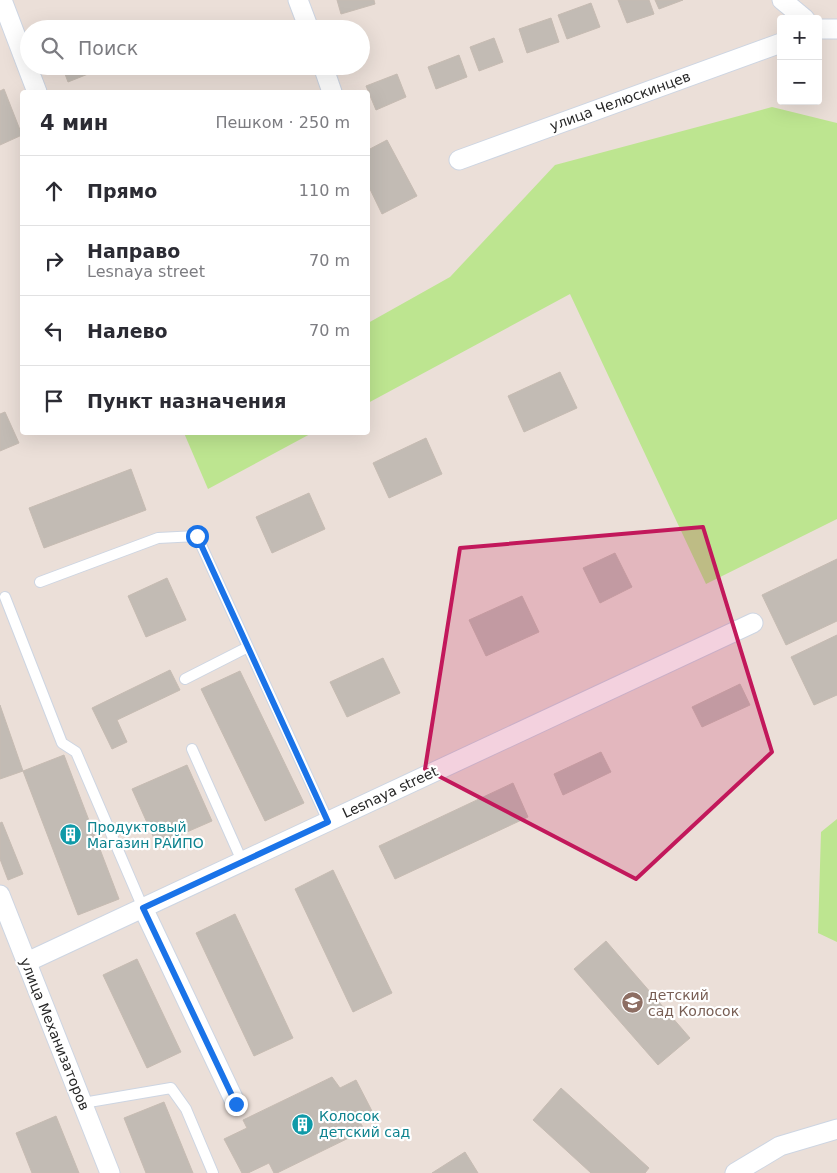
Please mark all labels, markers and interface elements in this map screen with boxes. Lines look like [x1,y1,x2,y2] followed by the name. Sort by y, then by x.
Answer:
[777,15,822,105] map controls
[777,15,822,60] button: +
[20,20,370,75] search box
[38,34,66,62] icon: search
[78,37,138,59] text: Поиск
[777,60,822,105] button: −
[547,68,693,134] street label: улица Челюскинцев
[40,111,108,135] text: 4 мин
[215,113,350,132] text: Пешком · 250 m
[40,177,68,205] icon: ahead
[87,180,157,202] text: Прямо
[299,181,350,200] text: 110 m
[87,240,180,262] text: Направо
[40,247,68,275] icon: right
[309,251,350,270] text: 70 m
[87,262,205,281] text: Lesnaya street
[40,317,68,345] icon: left
[87,320,168,342] text: Налево
[309,321,350,340] text: 70 m
[40,387,68,415] icon: arrive
[87,390,286,412] text: Пункт назначения
[186,525,209,548] route start
[340,763,441,821] street label: Lesnaya street
[87,819,204,851] place label: Продуктовый Магазин РАЙПО
[59,823,83,847] building icon: Продуктовый Магазин РАЙПО
[17,955,93,1113] street label: улица Механизаторов
[648,987,739,1019] place label: детский сад Колосок
[620,991,644,1015] school or university icon: детский сад Колосок
[225,1093,248,1116] route end
[319,1108,410,1140] place label: Колосок детский сад
[291,1112,315,1136] building icon: Колосок детский сад

